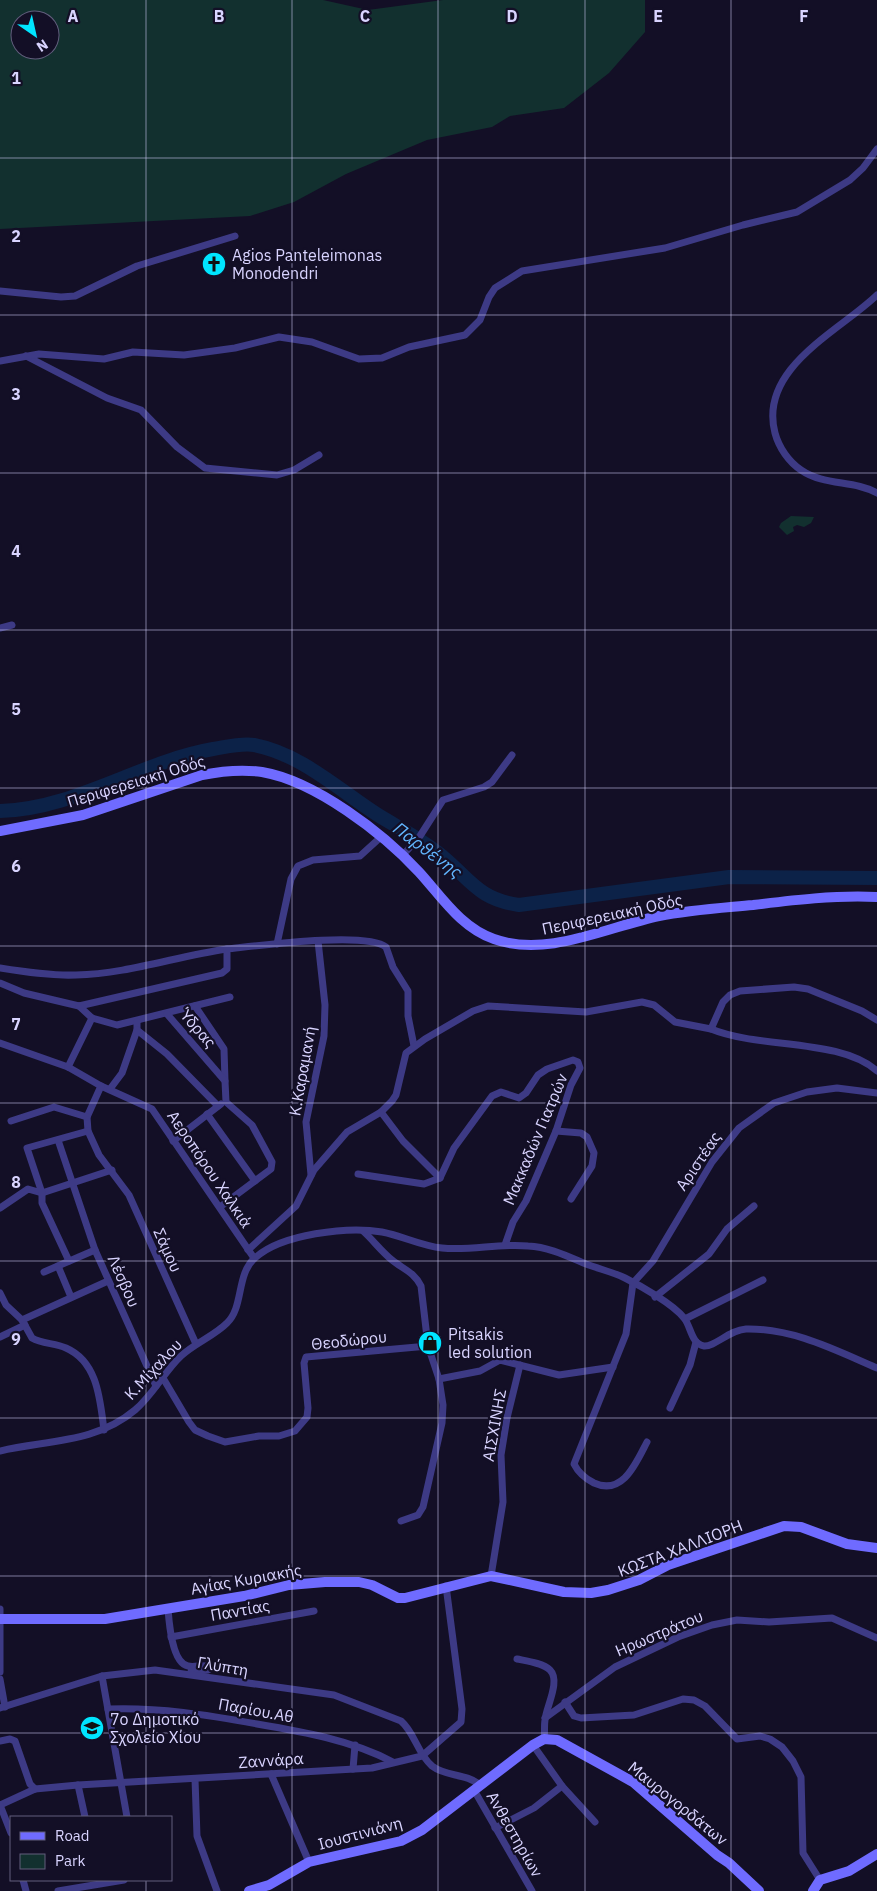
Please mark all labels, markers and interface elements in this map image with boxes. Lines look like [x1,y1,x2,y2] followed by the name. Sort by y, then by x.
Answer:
[68,6,79,26] text: A
[214,6,225,26] text: B
[360,6,370,26] text: C
[506,6,518,26] text: D
[653,6,663,26] text: E
[799,6,809,26] text: F
[10,10,60,60] north arrow
[33,35,52,56] text: N
[11,68,21,88] text: 1
[11,226,21,246] text: 2
[232,245,382,283] place label: Agios Panteleimonas Monodendri
[201,251,227,277] church icon: Agios Panteleimonas Monodendri
[11,384,21,404] text: 3
[11,541,21,561] text: 4
[11,699,21,719] text: 5
[65,750,208,811] street label: Περιφερειακή Οδός
[389,817,467,884] water label: Παρθένης
[11,856,21,876] text: 6
[540,889,684,939] street label: Περιφερειακή Οδός
[175,1003,221,1052] street label: Ύδρας
[11,1014,21,1034] text: 7
[284,1025,320,1117] street label: Κ.Καραμανή
[498,1070,572,1208] street label: Μακκαδών Γιατρών
[163,1106,257,1232] street label: Αεροπόρου Χαλκιά
[671,1127,725,1194] street label: Αριστέας
[11,1172,21,1192] text: 8
[149,1225,187,1275] street label: Σάμου
[104,1252,144,1310] street label: Λέσβου
[448,1324,532,1362] place label: Pitsakis led solution
[310,1326,388,1354] street label: Θεοδώρου
[11,1329,21,1349] text: 9
[417,1330,443,1356] shop icon: Pitsakis led solution
[120,1334,186,1404] street label: Κ.Μίχαλου
[478,1387,510,1463] street label: ΑΙΣΧΙΝΗΣ
[615,1515,745,1581] street label: ΚΩΣΤΑ ΧΑΛΛΙΟΡΗ
[189,1559,303,1599] street label: Αγίας Κυριακής
[209,1595,272,1625] street label: Παντίας
[612,1606,706,1660] street label: Ηρωστράτου
[196,1652,250,1680] street label: Γλύπτη
[217,1694,295,1726] street label: Παρίου.Αθ
[110,1709,201,1747] place label: 7ο Δημοτικό Σχολείο Χίου
[79,1715,105,1741] school or university icon: 7ο Δημοτικό Σχολείο Χίου
[238,1748,304,1772] street label: Ζαννάρα
[624,1757,732,1849] street label: Μαυρογορδάτων
[483,1788,547,1880] street label: Ανθεστηρίων
[315,1812,405,1854] street label: Ιουστινιάνη
[10,1816,172,1881] legend
[55,1826,90,1845] text: Road
[55,1851,85,1870] text: Park

